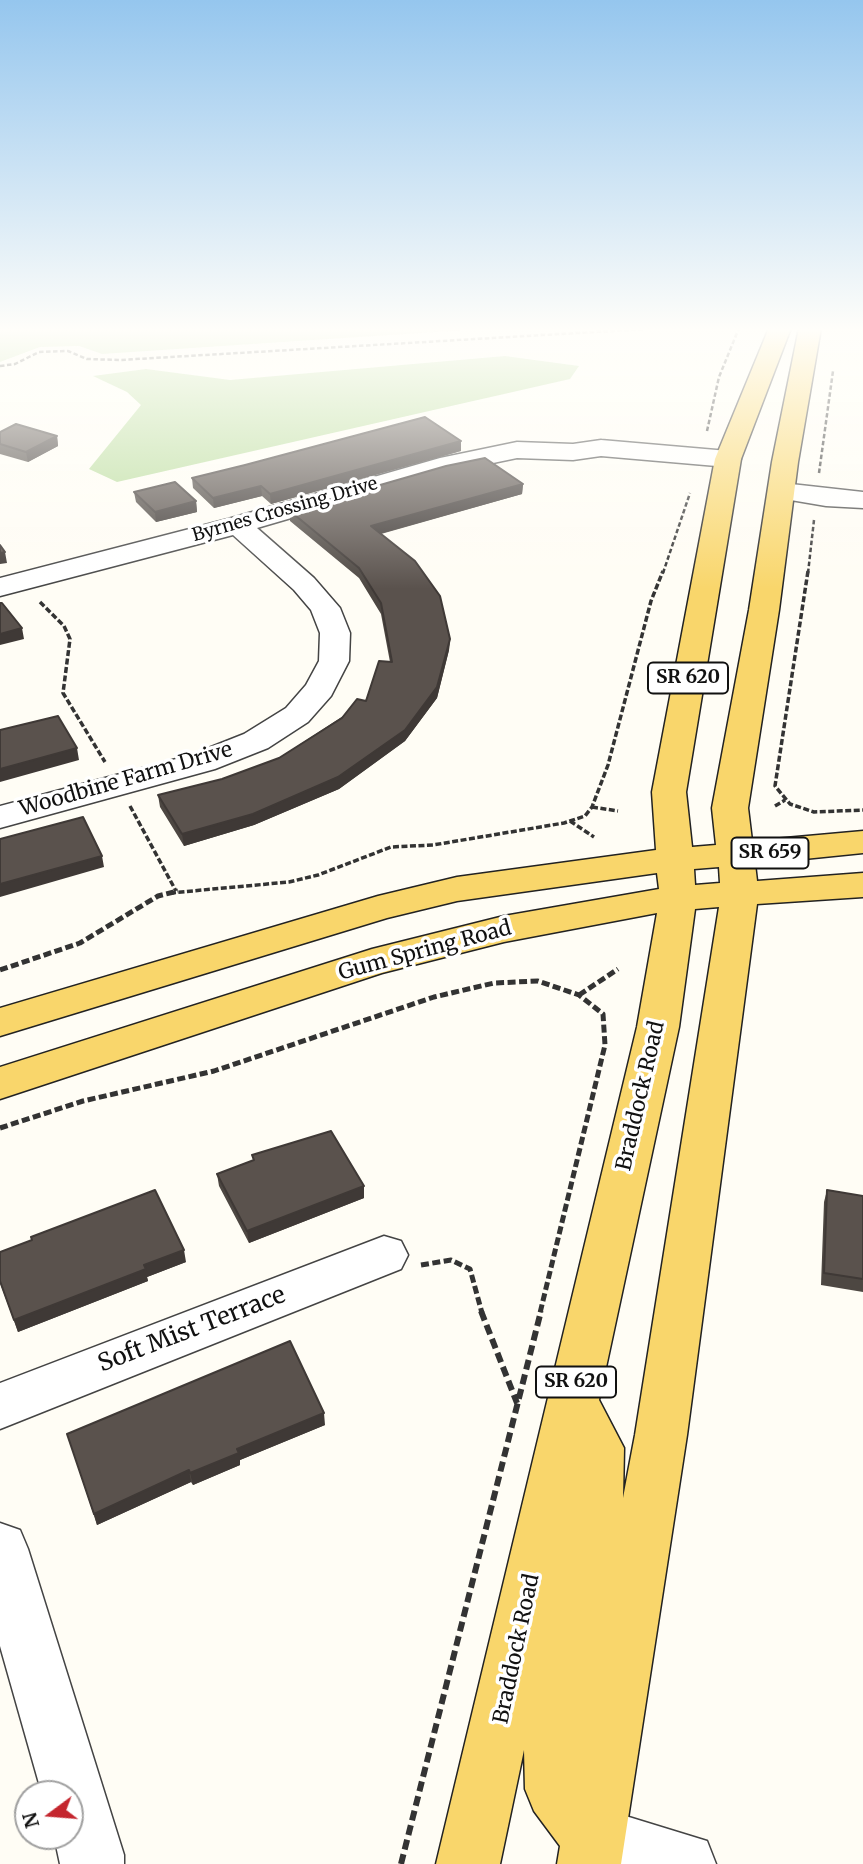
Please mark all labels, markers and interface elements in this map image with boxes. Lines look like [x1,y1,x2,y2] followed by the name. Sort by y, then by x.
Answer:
[190,473,380,547] street label: Byrnes Crossing Drive
[648,663,728,694] road number: SR 620
[17,738,235,822] street label: Woodbine Farm Drive
[732,838,808,868] road number: SR 659
[336,916,514,986] street label: Gum Spring Road
[612,1019,670,1173] street label: Braddock Road
[94,1281,290,1379] street label: Soft Mist Terrace
[536,1366,616,1398] road number: SR 620
[489,1572,545,1726] street label: Braddock Road
[14,1780,84,1850] north arrow
[17,1810,44,1831] text: N

